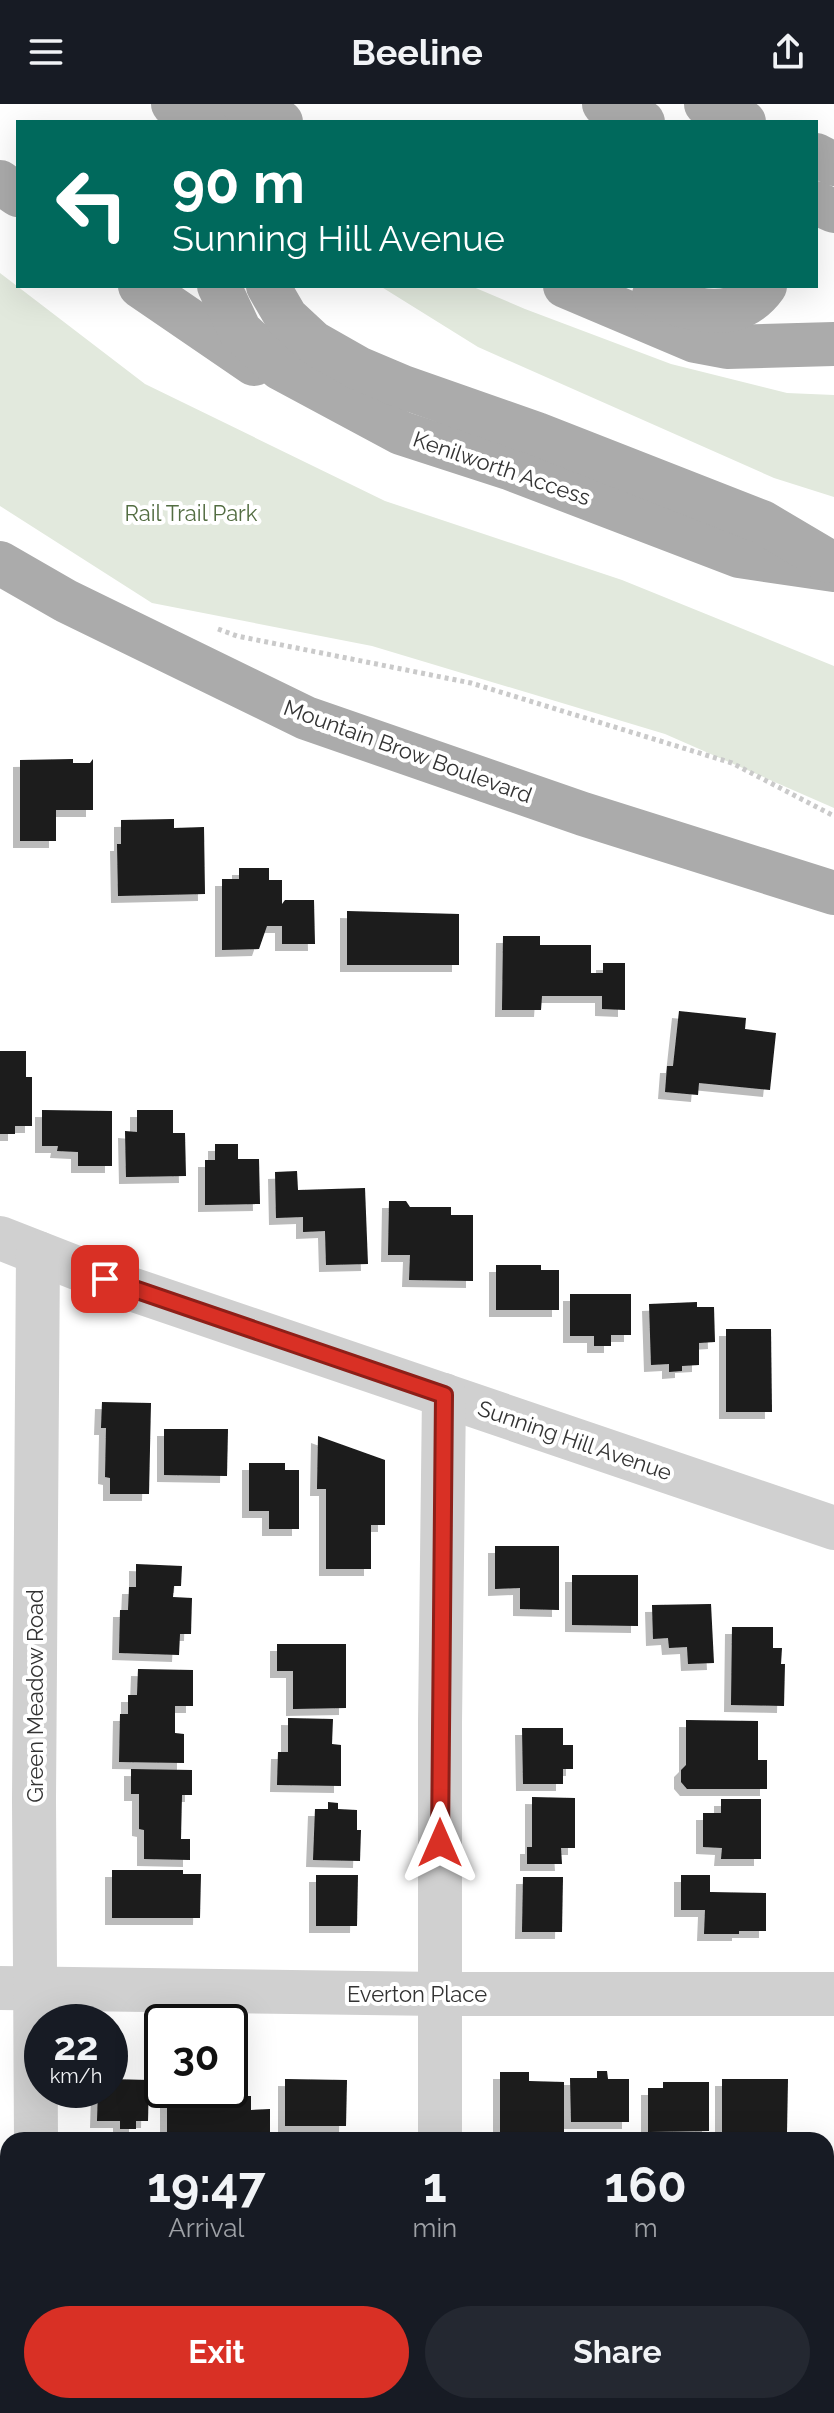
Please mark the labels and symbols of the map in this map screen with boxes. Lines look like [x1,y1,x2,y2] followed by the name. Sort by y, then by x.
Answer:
[410,425,594,511] street label: Kenilworth Access
[124,500,258,526] park label: Rail Trail Park
[280,694,536,808] street label: Mountain Brow Boulevard
[71,1245,139,1313] pin
[475,1395,675,1485] street label: Sunning Hill Avenue
[22,1589,48,1803] street label: Green Meadow Road
[398,1801,482,1885] position arrow
[347,1981,487,2007] street label: Everton Place
[144,2004,248,2108] speed limit sign: 30

